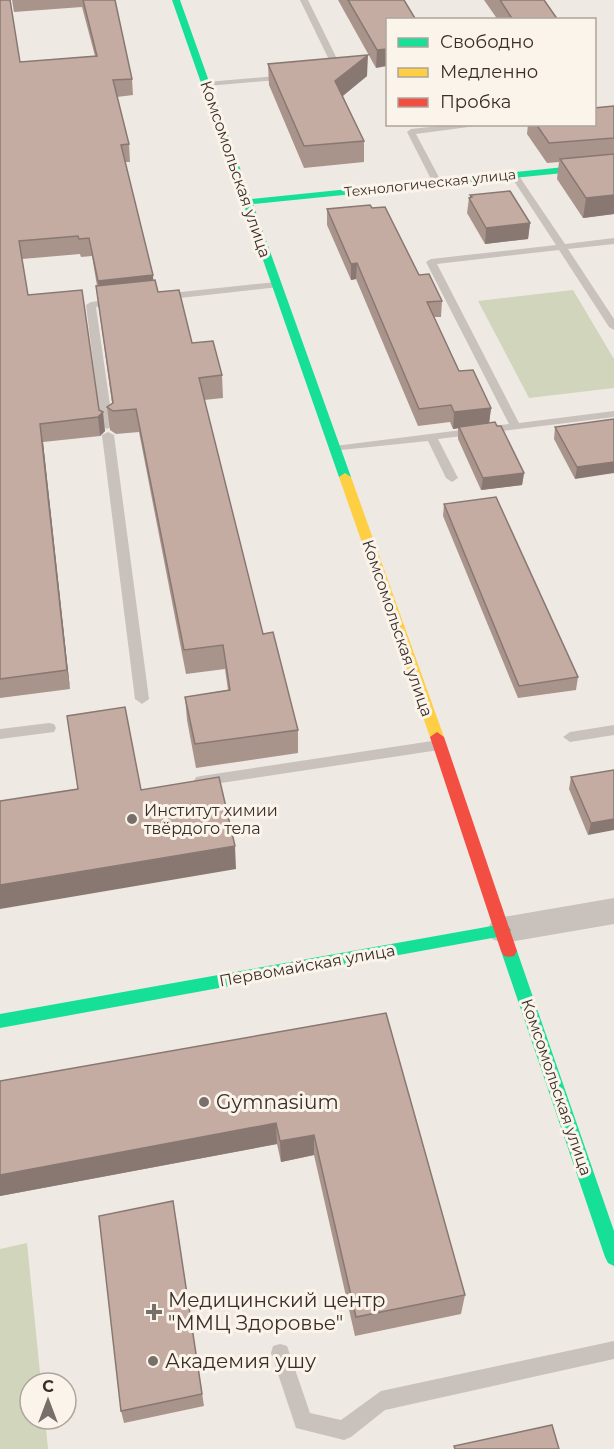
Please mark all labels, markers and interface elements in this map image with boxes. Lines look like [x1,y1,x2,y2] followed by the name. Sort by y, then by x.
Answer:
[386,18,596,126] legend
[440,31,534,53] text: Свободно
[440,61,538,83] text: Медленно
[196,78,275,260] street label: Комсомольская улица
[440,91,511,113] text: Пробка
[343,165,517,201] street label: Технологическая улица
[358,537,437,719] street label: Комсомольская улица
[144,801,278,838] place label: Институт химии твёрдого тела
[125,812,139,826] marker: Институт химии твёрдого тела
[218,941,397,990] street label: Первомайская улица
[517,996,596,1178] street label: Комсомольская улица
[216,1090,339,1114] place label: Gymnasium
[197,1095,211,1109] marker: Gymnasium
[168,1288,385,1335] place label: Медицинский центр "ММЦ Здоровье"
[145,1303,163,1321] marker: Медицинский центр "ММЦ Здоровье"
[165,1349,316,1373] place label: Академия ушу
[146,1354,160,1368] marker: Академия ушу
[18,1371,78,1431] north arrow
[42,1377,54,1396] text: С

